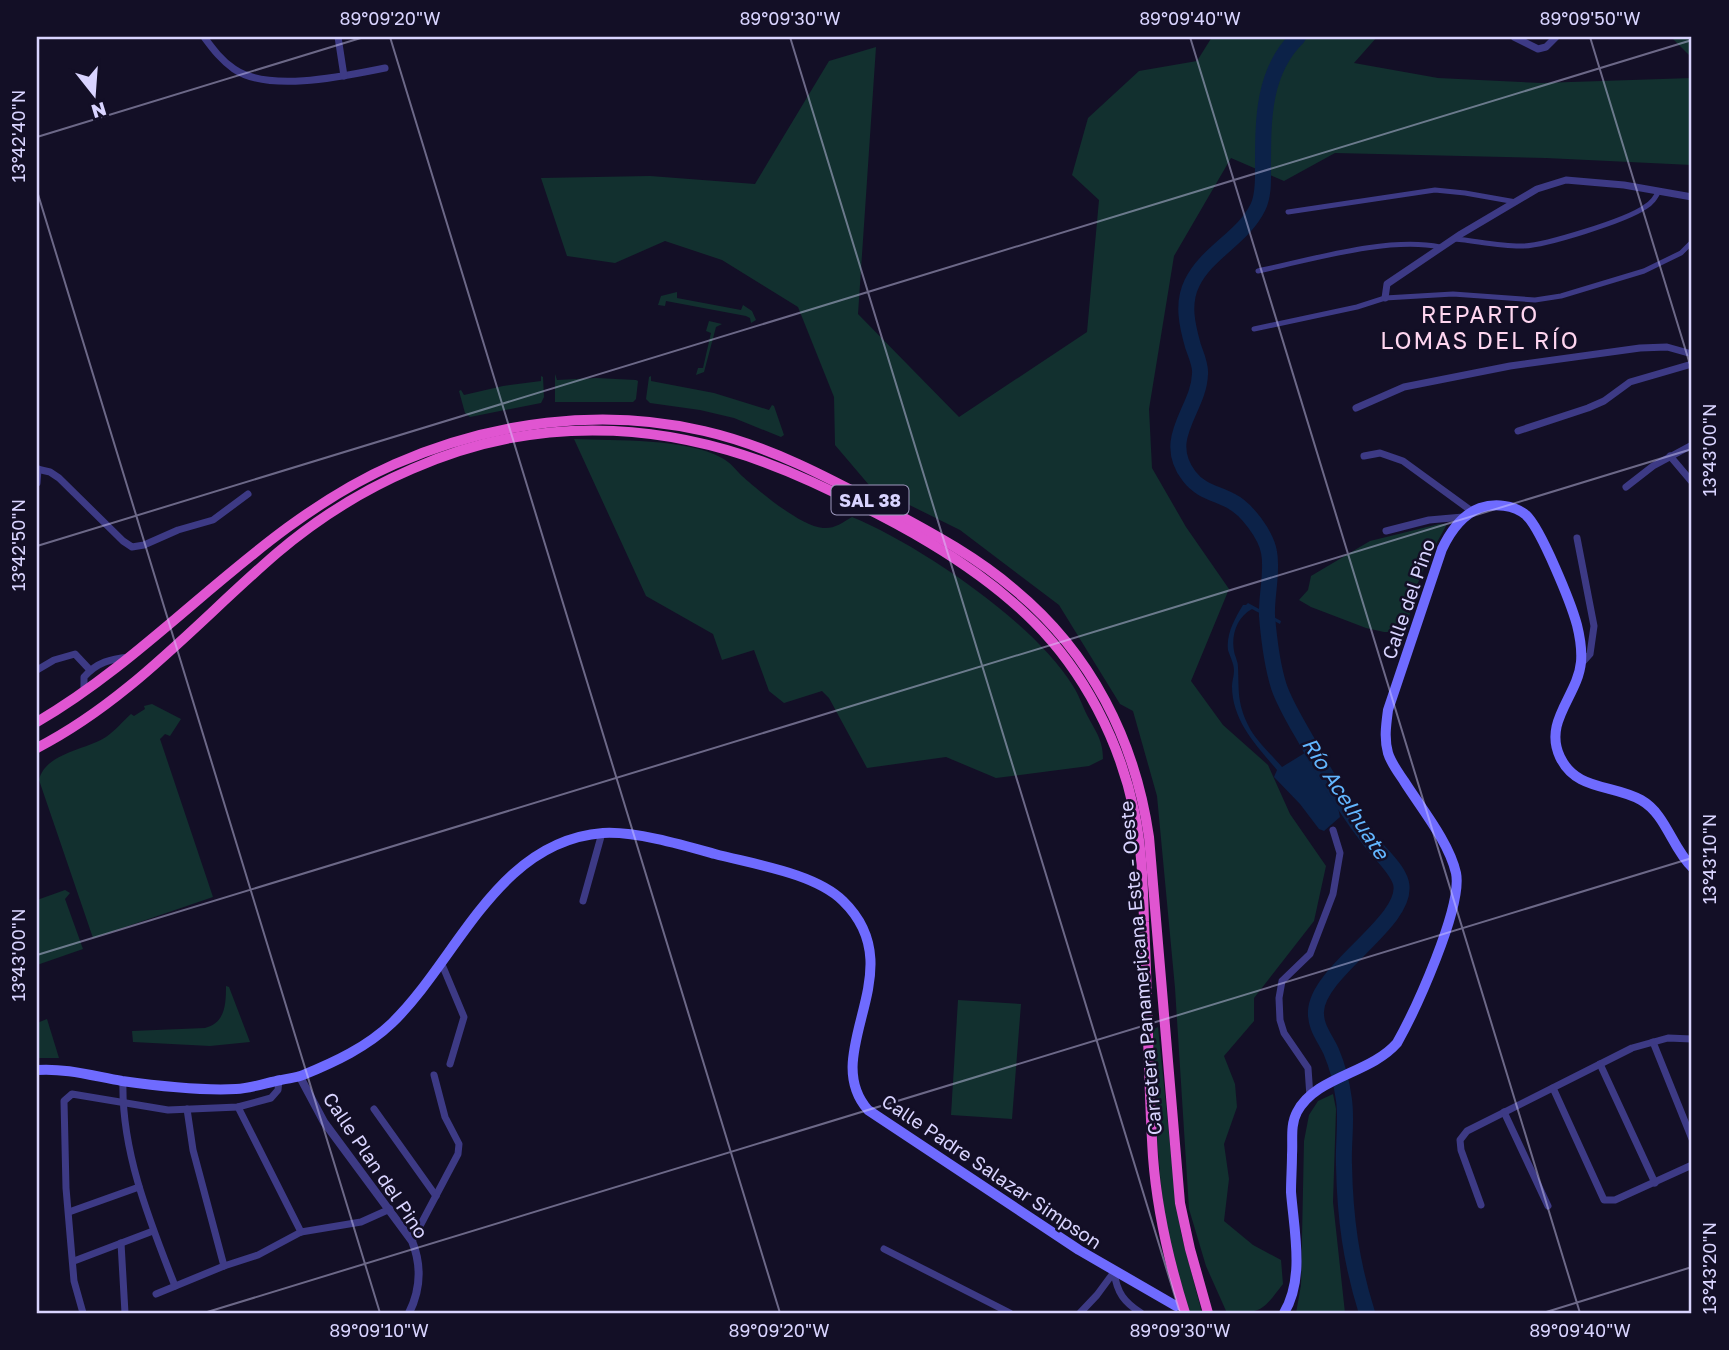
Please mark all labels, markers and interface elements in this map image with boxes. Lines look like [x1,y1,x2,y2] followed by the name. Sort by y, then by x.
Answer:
[339,7,441,29] text: 89°09'20"W
[739,7,841,29] text: 89°09'30"W
[1139,7,1241,29] text: 89°09'40"W
[1539,7,1641,29] text: 89°09'50"W
[60,60,130,130] north arrow
[7,90,29,182] text: 13°42'40"N
[89,98,109,124] text: N
[1380,300,1580,354] district label: REPARTO LOMAS DEL RÍO
[1698,403,1720,497] text: 13°43'00"N
[832,486,908,514] road number: SAL 38
[7,499,29,591] text: 13°42'50"N
[1377,536,1439,662] street label: Calle del Pino
[1297,732,1396,865] water label: Río Acelhuate
[1114,800,1166,1136] street label: Carretera Panamericana Este - Oeste
[1698,814,1720,904] text: 13°43'10"N
[7,908,29,1002] text: 13°43'00"N
[319,1088,433,1242] street label: Calle Plan del Pino
[878,1089,1106,1253] street label: Calle Padre Salazar Simpson
[1698,1222,1720,1314] text: 13°43'20"N
[329,1319,429,1341] text: 89°09'10"W
[728,1319,830,1341] text: 89°09'20"W
[1129,1319,1231,1341] text: 89°09'30"W
[1529,1319,1631,1341] text: 89°09'40"W

